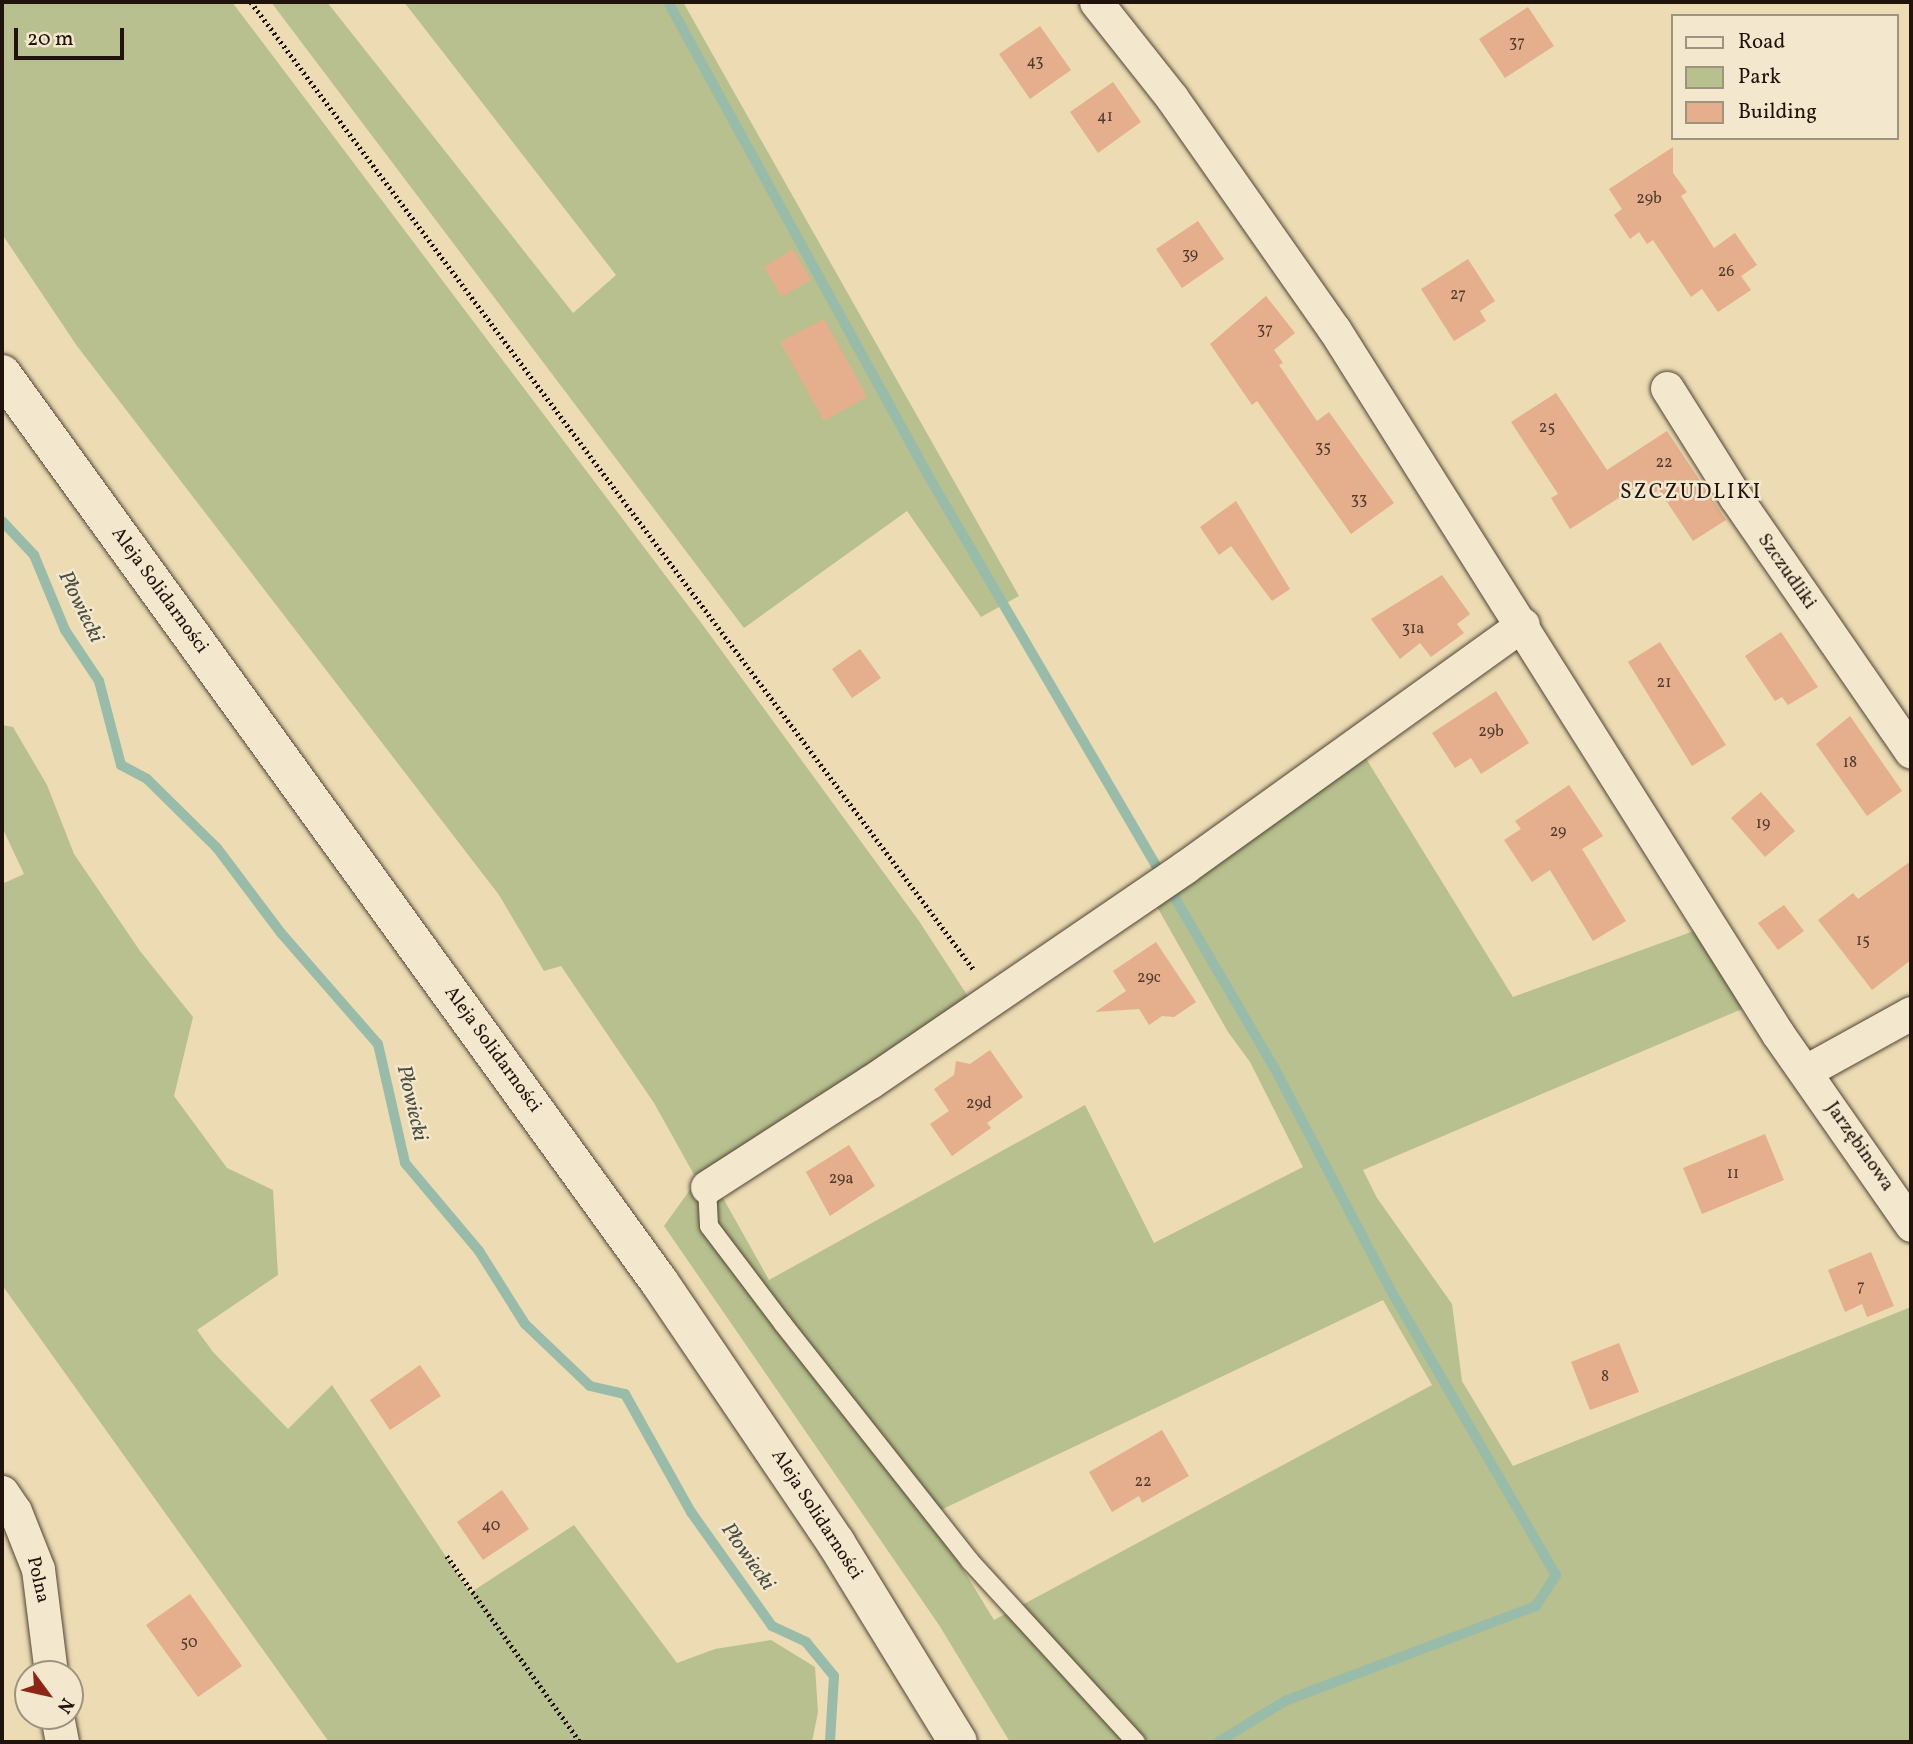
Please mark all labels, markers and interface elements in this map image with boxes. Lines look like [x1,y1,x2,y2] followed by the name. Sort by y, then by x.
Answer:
[18,14,128,58] scale bar
[1672,14,1899,140] legend
[27,25,73,54] text: 20 m
[1738,28,1785,57] text: Road
[1509,33,1525,53] house number: 37
[1026,52,1044,72] house number: 43
[1738,63,1781,92] text: Park
[1738,98,1817,127] text: Building
[1097,107,1113,127] house number: 41
[1636,189,1662,209] house number: 29b
[1182,245,1198,265] house number: 39
[1718,262,1734,282] house number: 26
[1450,285,1466,305] house number: 27
[1257,320,1273,340] house number: 37
[1539,418,1555,438] house number: 25
[1315,438,1331,458] house number: 35
[1655,453,1673,473] house number: 22
[1621,480,1761,506] district label: SZCZUDLIKI
[1351,490,1367,510] house number: 33
[106,523,212,659] street label: Aleja Solidarności
[1752,530,1820,614] street label: Szczudliki
[52,567,108,647] water label: Płowiecki
[1402,619,1424,639] house number: 31a
[1657,673,1671,693] house number: 21
[1478,722,1504,742] house number: 29b
[1843,753,1857,773] house number: 18
[1756,814,1770,834] house number: 19
[1550,822,1566,842] house number: 29
[1856,931,1870,951] house number: 15
[1137,968,1161,988] house number: 29c
[439,982,545,1118] street label: Aleja Solidarności
[390,1063,432,1143] water label: Płowiecki
[966,1094,992,1114] house number: 29d
[1820,1098,1898,1196] street label: Jarzębinowa
[1727,1164,1739,1184] house number: 11
[829,1169,853,1189] house number: 29a
[1857,1277,1865,1297] house number: 7
[1601,1367,1609,1387] house number: 8
[765,1446,867,1584] street label: Aleja Solidarności
[1134,1472,1152,1492] house number: 22
[482,1516,500,1536] house number: 40
[715,1518,779,1596] water label: Płowiecki
[21,1555,53,1605] street label: Polna
[181,1633,197,1653] house number: 50
[14,1660,84,1730] north arrow
[50,1692,80,1718] text: N

